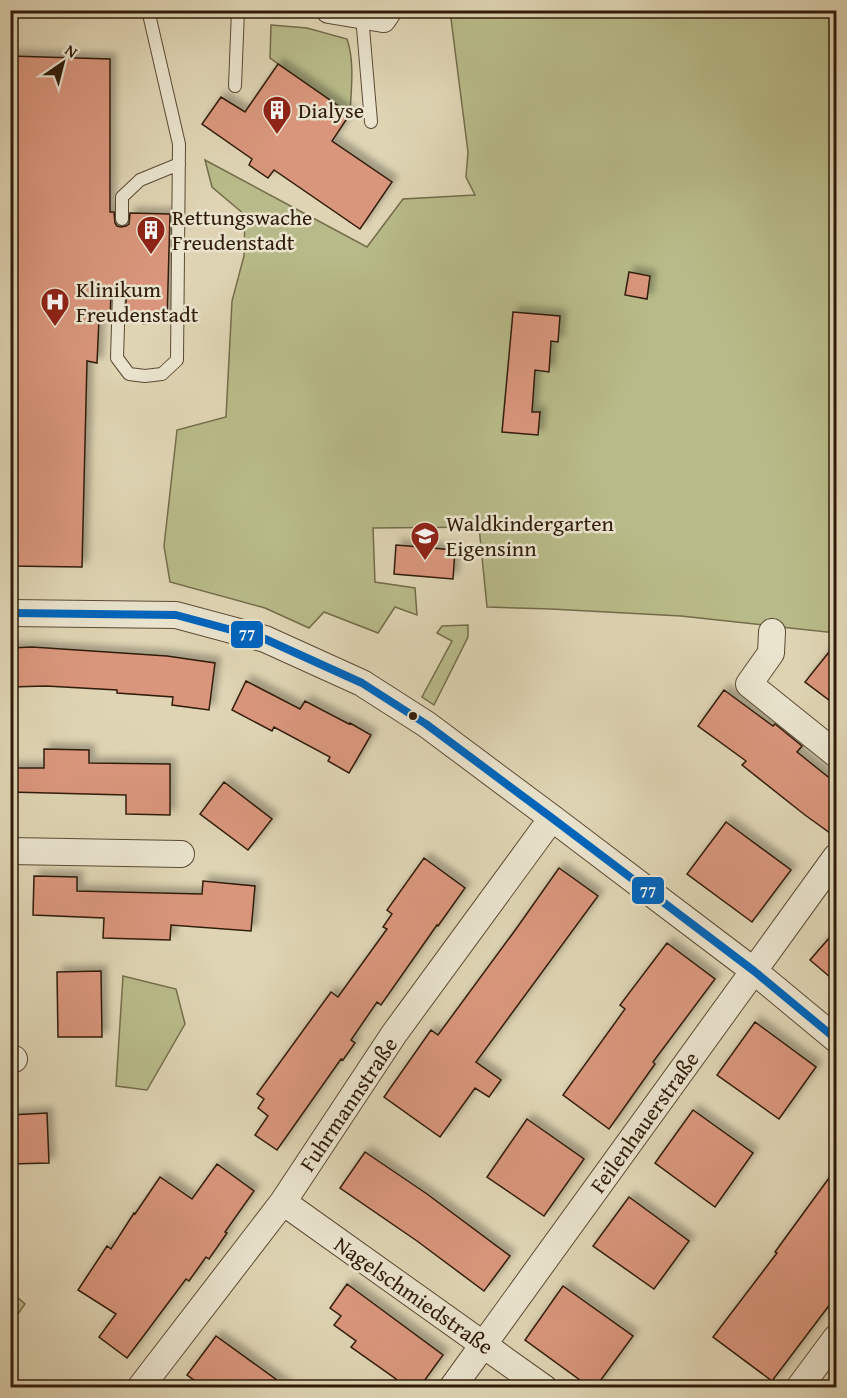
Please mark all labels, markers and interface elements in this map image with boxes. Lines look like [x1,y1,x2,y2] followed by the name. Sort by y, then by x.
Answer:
[33,33,93,93] north arrow
[60,38,83,64] text: N
[261,94,293,136] building icon: Dialyse
[298,94,364,126] place label: Dialyse
[172,201,312,258] place label: Rettungswache Freudenstadt
[135,214,167,256] building icon: Rettungswache Freudenstadt
[76,273,199,330] place label: Klinikum Freudenstadt
[39,286,71,328] hospital icon: Klinikum Freudenstadt
[446,507,614,564] place label: Waldkindergarten Eigensinn
[409,520,441,562] school or university icon: Waldkindergarten Eigensinn
[230,620,264,649] line badge: 77
[239,622,255,646] text: 77
[407,710,419,722] unlabelled marker
[631,876,665,905] line badge: 77
[640,879,656,903] text: 77
[291,1030,405,1178] street label: Fuhrmannstraße
[582,1045,706,1199] street label: Feilenhauerstraße
[328,1228,500,1362] street label: Nagelschmiedstraße

